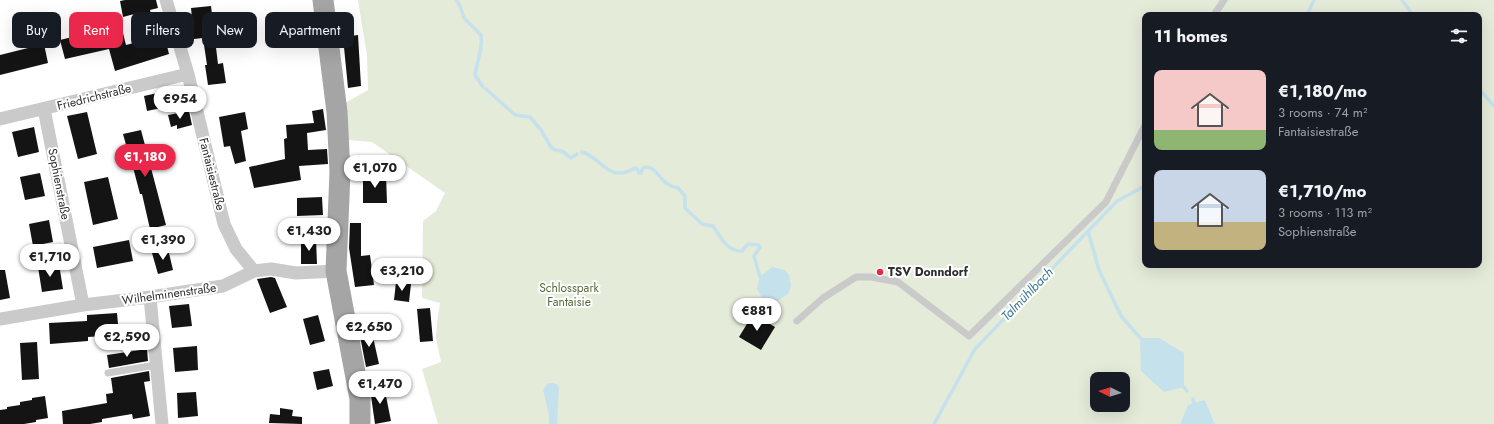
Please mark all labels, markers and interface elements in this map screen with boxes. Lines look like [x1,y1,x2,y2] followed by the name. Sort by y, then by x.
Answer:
[12,12,61,48] chip: Buy
[69,12,123,48] chip: Rent
[131,12,194,48] chip: Filters
[202,12,257,48] chip: New
[265,12,354,48] chip: Apartment
[1154,24,1228,48] text: 11 homes
[1448,25,1470,47] icon: filters
[55,79,133,115] street label: Friedrichstraße
[1278,79,1367,103] text: €1,180/mo
[156,86,204,120] pin: €954
[1186,86,1234,134] icon: home
[163,89,197,108] text: €954
[1278,103,1367,122] text: 3 rooms · 74 m²
[1278,122,1358,141] text: Fantaisiestraße
[194,136,230,212] street label: Fantaisiestraße
[112,144,178,178] pin: €1,180
[43,147,75,221] street label: Sophienstraße
[124,147,166,166] text: €1,180
[342,155,408,189] pin: €1,070
[353,158,397,177] text: €1,070
[1278,179,1367,203] text: €1,710/mo
[1186,186,1234,234] icon: home
[1278,203,1372,222] text: 3 rooms · 113 m²
[276,218,342,252] pin: €1,430
[286,221,332,240] text: €1,430
[1278,222,1356,241] text: Sophienstraße
[130,227,196,261] pin: €1,390
[141,230,185,249] text: €1,390
[17,244,83,278] pin: €1,710
[29,247,71,266] text: €1,710
[369,258,435,292] pin: €3,210
[380,261,424,280] text: €3,210
[888,263,969,281] place label: TSV Donndorf
[997,263,1058,325] water label: Talmühlbach
[875,267,885,277] marker: TSV Donndorf
[121,278,217,310] street label: Wilhelminenstraße
[539,279,600,311] park label: Schlosspark Fantaisie
[733,298,781,332] pin: €881
[741,301,773,320] text: €881
[336,314,402,348] pin: €2,650
[346,317,392,336] text: €2,650
[94,324,160,358] pin: €2,590
[104,327,150,346] text: €2,590
[347,371,413,405] pin: €1,470
[1090,372,1130,412] north arrow
[1090,372,1130,412] map controls
[358,374,402,393] text: €1,470

